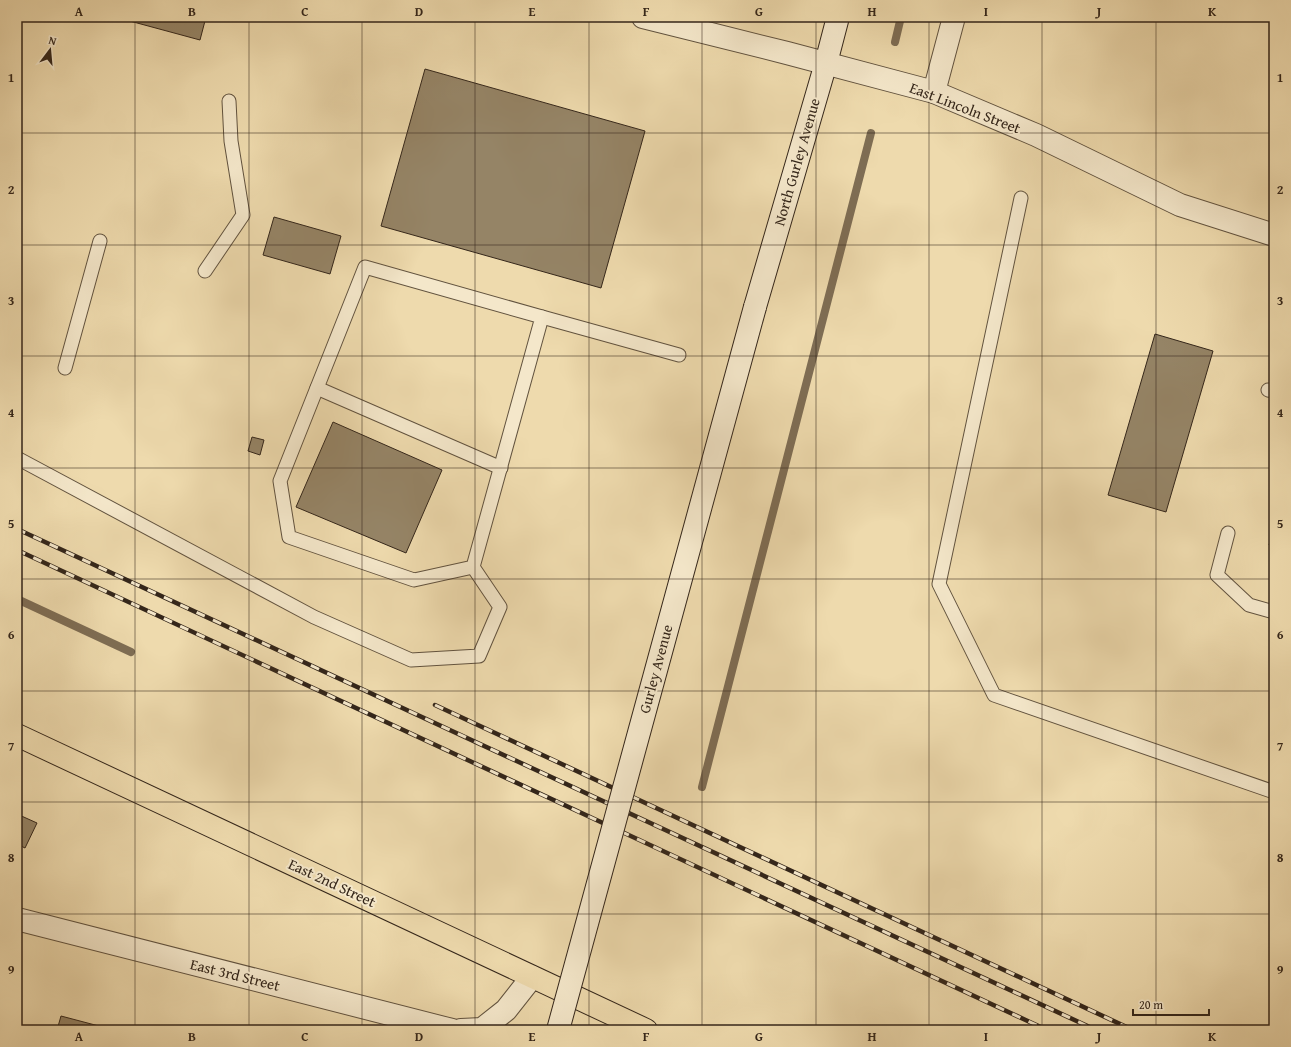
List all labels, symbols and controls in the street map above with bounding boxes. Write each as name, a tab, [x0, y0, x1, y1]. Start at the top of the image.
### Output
text: A	[75, 2, 84, 21]
text: B	[188, 2, 196, 21]
text: C	[301, 2, 309, 21]
text: D	[415, 2, 423, 21]
text: E	[529, 2, 536, 21]
text: F	[643, 2, 650, 21]
text: G	[755, 2, 763, 21]
text: H	[867, 2, 877, 21]
text: I	[984, 2, 988, 21]
text: J	[1095, 2, 1102, 21]
text: K	[1208, 2, 1217, 21]
north arrow	[30, 30, 70, 70]
text: N	[47, 32, 59, 49]
text: 1	[8, 68, 14, 87]
text: 1	[1277, 68, 1283, 87]
street label: East Lincoln Street	[907, 77, 1024, 139]
street label: North Gurley Avenue	[768, 96, 825, 228]
text: 2	[8, 180, 15, 199]
text: 2	[1277, 180, 1284, 199]
text: 3	[8, 291, 14, 310]
text: 3	[1277, 291, 1283, 310]
text: 4	[8, 403, 15, 422]
text: 4	[1277, 403, 1284, 422]
text: 5	[8, 514, 15, 533]
text: 5	[1277, 514, 1284, 533]
street label: Gurley Avenue	[634, 622, 677, 716]
text: 6	[8, 625, 15, 644]
text: 6	[1277, 625, 1284, 644]
text: 7	[8, 737, 15, 756]
text: 7	[1277, 737, 1284, 756]
text: 8	[8, 848, 15, 867]
text: 8	[1277, 848, 1284, 867]
street label: East 2nd Street	[285, 853, 380, 912]
street label: East 3rd Street	[188, 953, 283, 996]
text: 9	[8, 960, 15, 979]
text: 9	[1277, 960, 1284, 979]
scale bar	[1133, 991, 1209, 1017]
text: 20 m	[1139, 996, 1163, 1013]
text: A	[75, 1027, 84, 1046]
text: B	[188, 1027, 196, 1046]
text: C	[301, 1027, 309, 1046]
text: D	[415, 1027, 423, 1046]
text: E	[529, 1027, 536, 1046]
text: F	[643, 1027, 650, 1046]
text: G	[755, 1027, 763, 1046]
text: H	[867, 1027, 877, 1046]
text: I	[984, 1027, 988, 1046]
text: J	[1095, 1027, 1102, 1046]
text: K	[1208, 1027, 1217, 1046]

